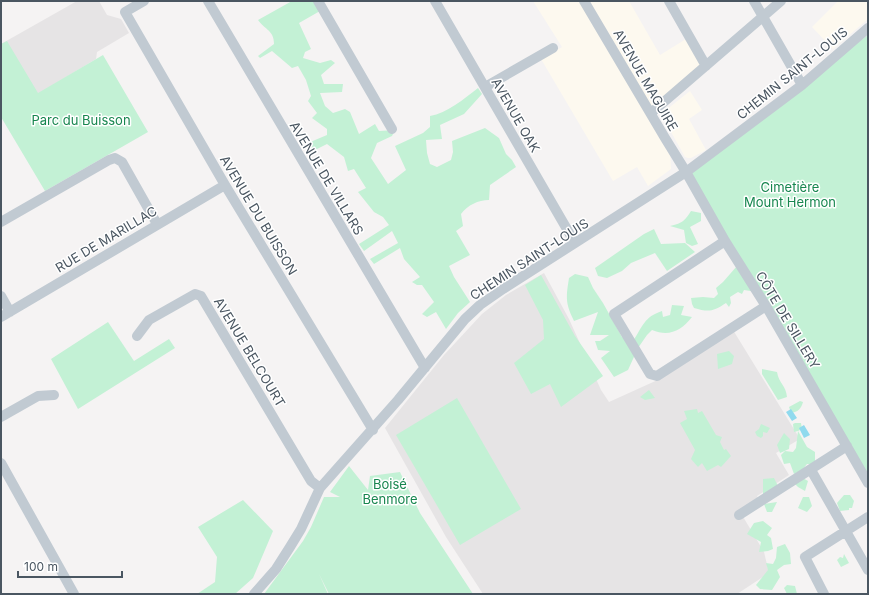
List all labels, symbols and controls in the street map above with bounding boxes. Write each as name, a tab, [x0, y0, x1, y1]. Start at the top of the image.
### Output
street label: CHEMIN SAINT-LOUIS	[733, 23, 851, 123]
street label: AVENUE MAGUIRE	[610, 26, 682, 134]
street label: AVENUE OAK	[488, 75, 544, 155]
park label: Parc du Buisson	[31, 112, 131, 128]
street label: AVENUE DE VILLARS	[287, 118, 367, 238]
street label: AVENUE DU BUISSON	[217, 152, 301, 278]
park label: Cimetière Mount Hermon	[744, 179, 836, 210]
street label: RUE DE MARILLAC	[52, 202, 160, 276]
street label: CHEMIN SAINT-LOUIS	[467, 215, 591, 303]
street label: CÔTE DE SILLERY	[753, 268, 824, 372]
street label: AVENUE BELCOURT	[211, 294, 289, 410]
park label: Boisé Benmore	[362, 476, 418, 507]
scale bar	[18, 553, 122, 579]
text: 100 m	[24, 559, 58, 574]

